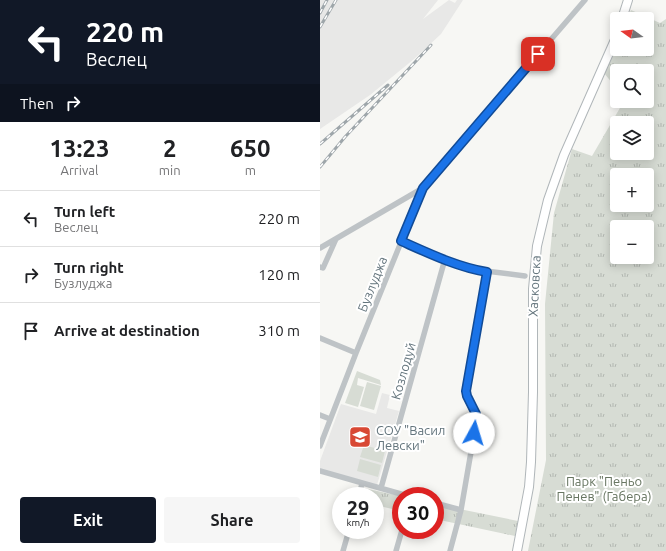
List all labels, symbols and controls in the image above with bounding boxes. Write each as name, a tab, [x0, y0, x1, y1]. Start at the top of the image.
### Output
north arrow	[610, 12, 654, 56]
map controls	[610, 12, 654, 264]
icon: left	[20, 16, 72, 68]
text: 220 m	[86, 16, 164, 47]
pin	[521, 37, 555, 71]
icon: arrive	[527, 43, 549, 65]
text: Веслец	[86, 49, 147, 69]
button: search	[610, 64, 654, 108]
icon: right	[62, 92, 84, 114]
text: Then	[20, 95, 54, 112]
button: layers	[610, 116, 654, 160]
text: 13:23	[49, 135, 109, 162]
text: 2	[163, 135, 176, 162]
text: 650	[230, 135, 271, 162]
text: Arrival	[60, 163, 98, 177]
text: min	[159, 163, 181, 177]
text: m	[245, 163, 256, 177]
button: +	[610, 168, 654, 212]
text: Turn left	[54, 203, 115, 220]
icon: left	[20, 208, 42, 230]
text: 220 m	[258, 210, 300, 227]
text: Веслец	[54, 220, 98, 234]
button: −	[610, 220, 654, 264]
street label: Бузлуджа	[355, 254, 389, 314]
street label: Хасковска	[525, 255, 543, 317]
text: Turn right	[54, 259, 124, 276]
icon: right	[20, 264, 42, 286]
text: 120 m	[258, 266, 300, 283]
text: Бузлуджа	[54, 276, 112, 290]
icon: arrive	[20, 320, 42, 342]
text: Arrive at destination	[54, 322, 200, 339]
text: 310 m	[258, 322, 300, 339]
street label: Козлодуй	[388, 341, 418, 401]
position arrow	[453, 412, 495, 454]
place label: СОУ "Васил Левски"	[376, 423, 445, 452]
school or university icon: СОУ "Васил Левски"	[347, 424, 373, 450]
park label: Парк "Пеньо Пенев" (Габера)	[556, 474, 652, 504]
speed limit sign: 30	[392, 487, 444, 539]
text: 29	[347, 496, 369, 519]
button: Exit	[20, 497, 156, 543]
button: Share	[164, 497, 300, 543]
text: km/h	[346, 517, 370, 528]

